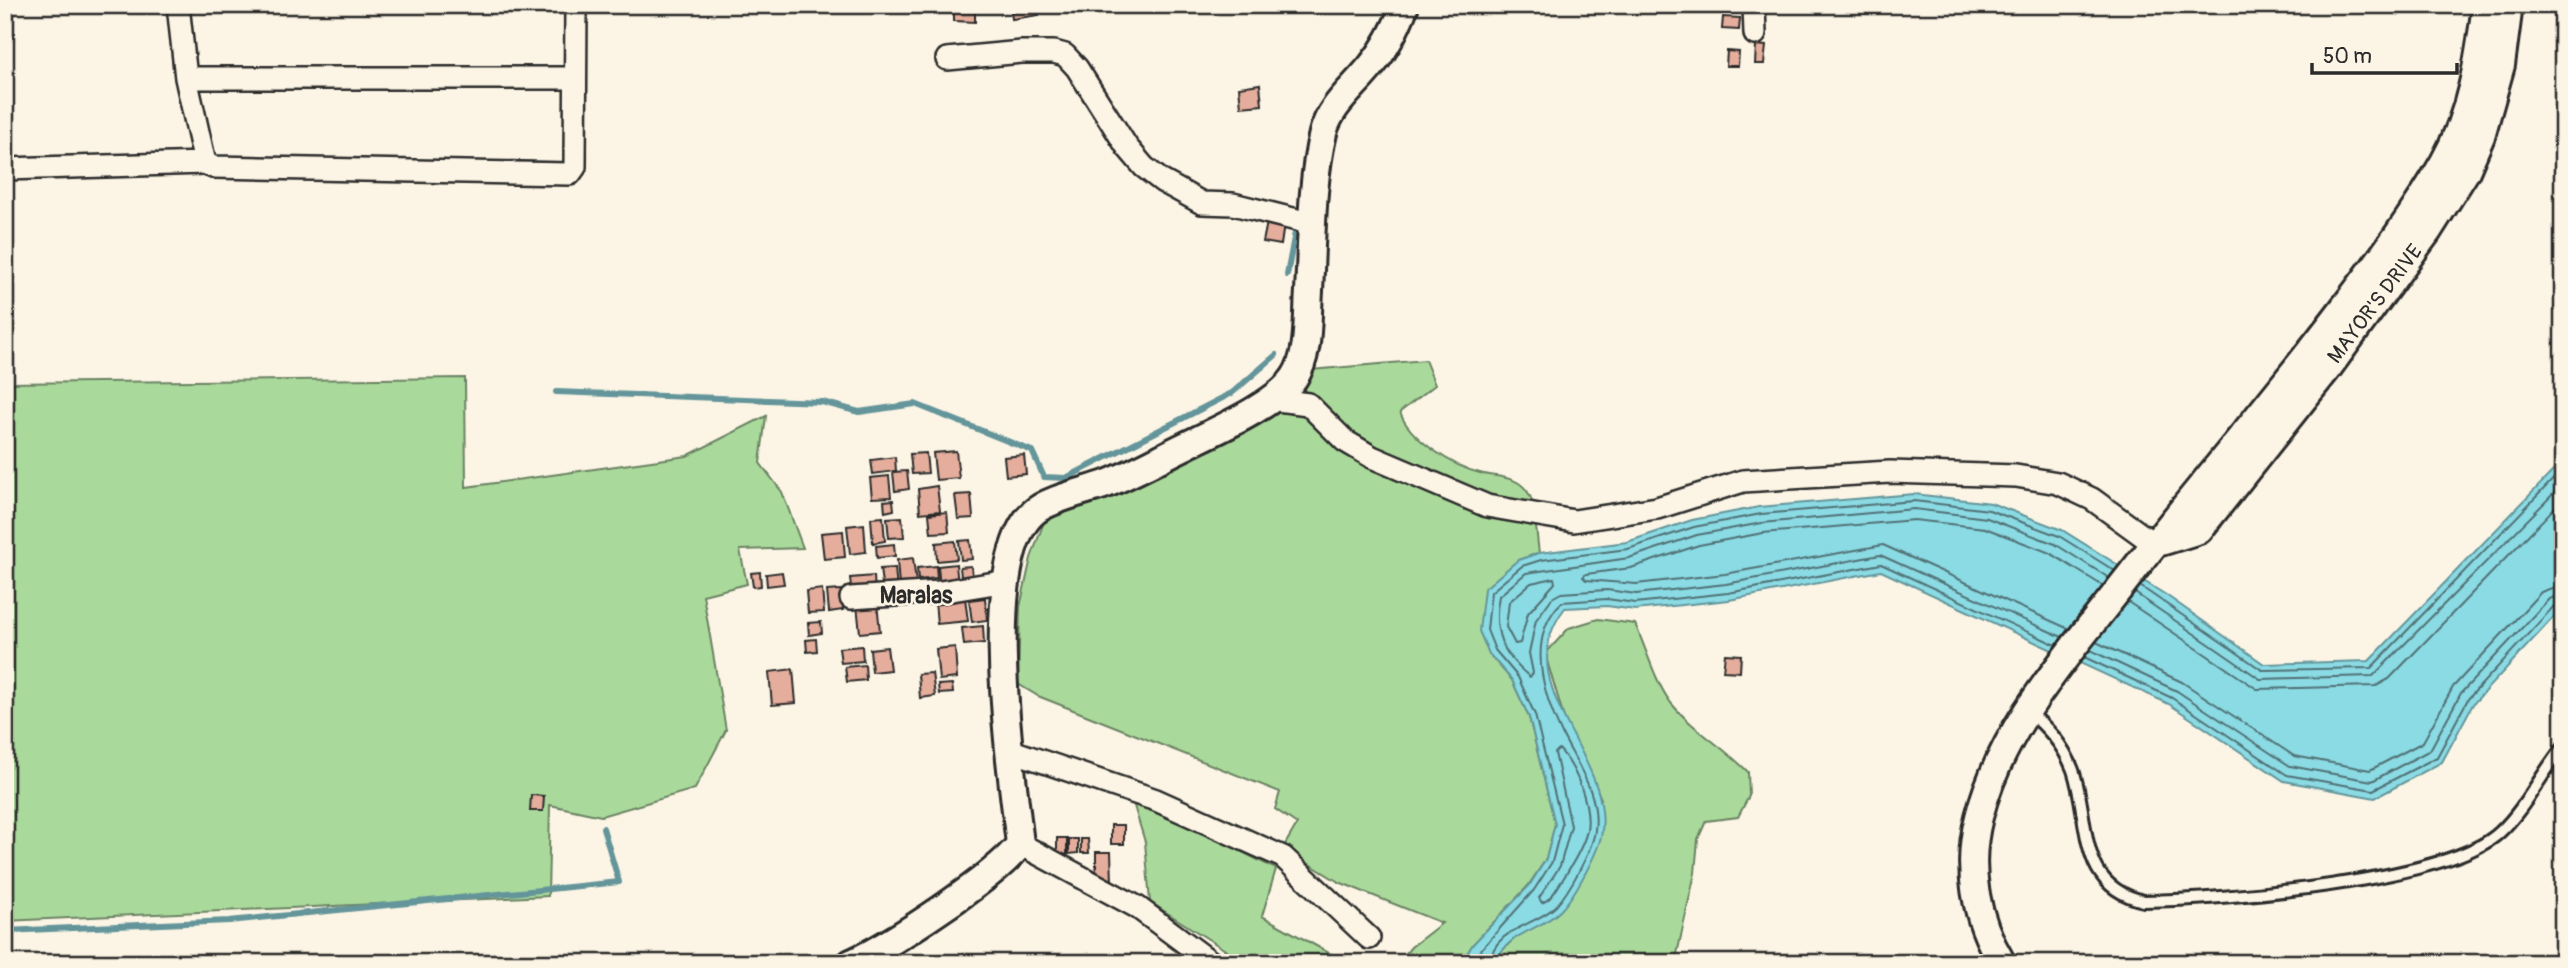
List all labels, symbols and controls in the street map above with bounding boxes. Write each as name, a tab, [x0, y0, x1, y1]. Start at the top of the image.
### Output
scale bar	[2312, 32, 2458, 76]
text: 50 m	[2323, 43, 2372, 70]
street label: MAYOR'S DRIVE	[2321, 239, 2429, 369]
district label: Maralas	[880, 581, 953, 610]

